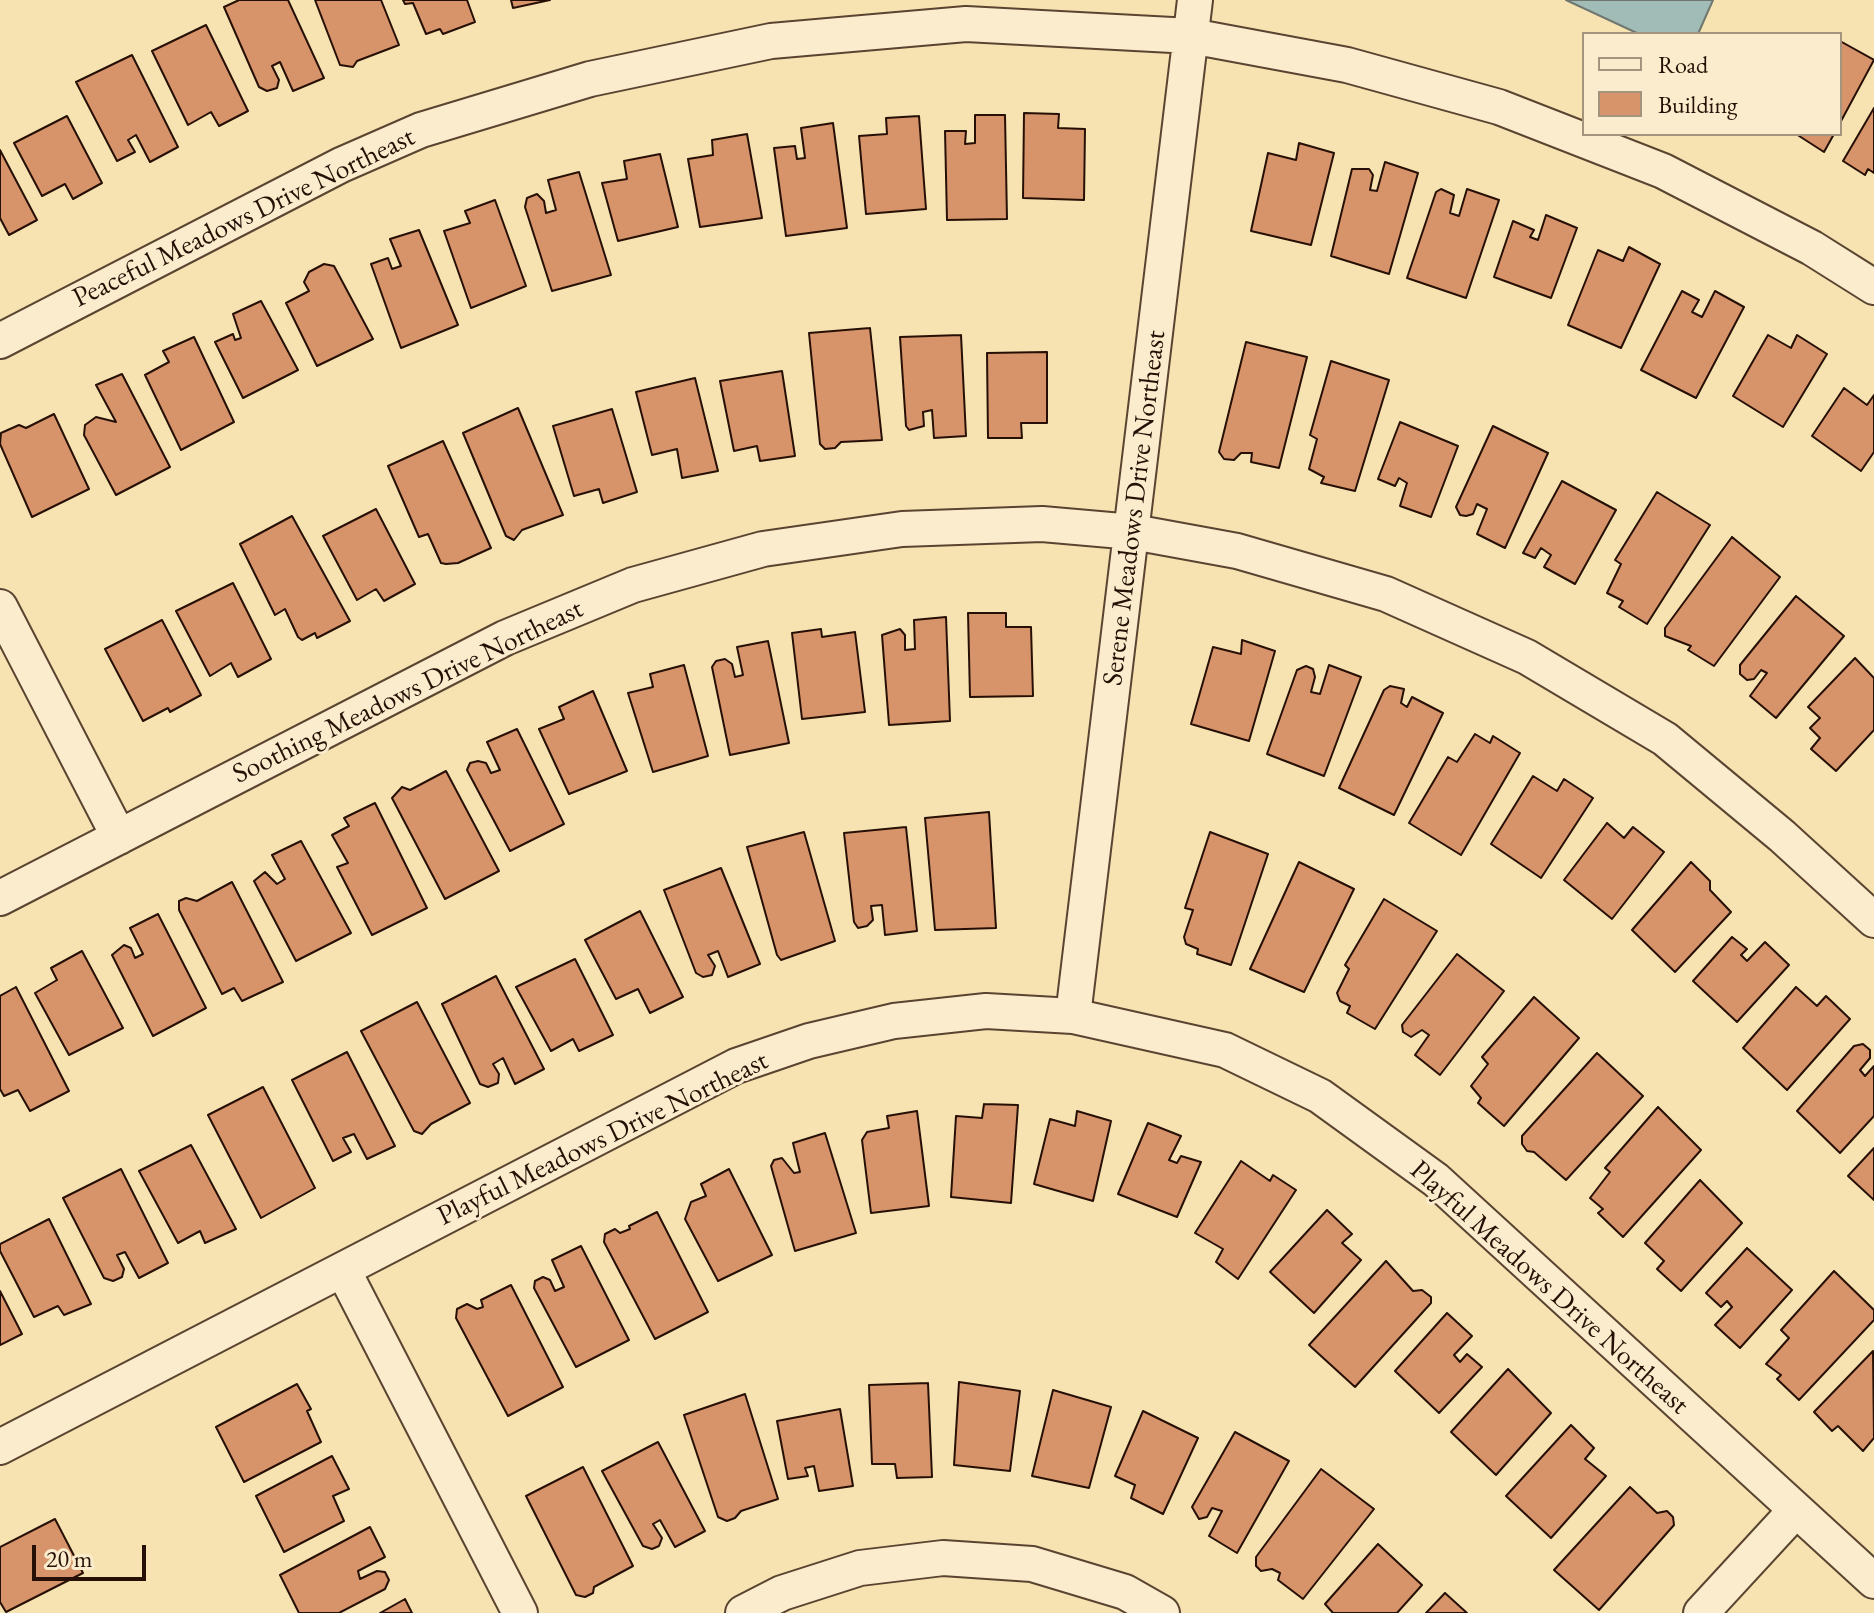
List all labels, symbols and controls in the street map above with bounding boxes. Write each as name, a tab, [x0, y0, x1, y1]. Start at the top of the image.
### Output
legend	[1582, 32, 1842, 136]
text: Road	[1658, 49, 1708, 80]
text: Building	[1658, 89, 1738, 120]
street label: Peaceful Meadows Drive Northeast	[68, 120, 420, 316]
street label: Serene Meadows Drive Northeast	[1097, 328, 1173, 688]
street label: Soothing Meadows Drive Northeast	[227, 592, 589, 792]
street label: Playful Meadows Drive Northeast	[432, 1044, 774, 1234]
street label: Playful Meadows Drive Northeast	[1403, 1154, 1695, 1422]
scale bar	[36, 1529, 150, 1579]
text: 20 m	[46, 1543, 93, 1574]

